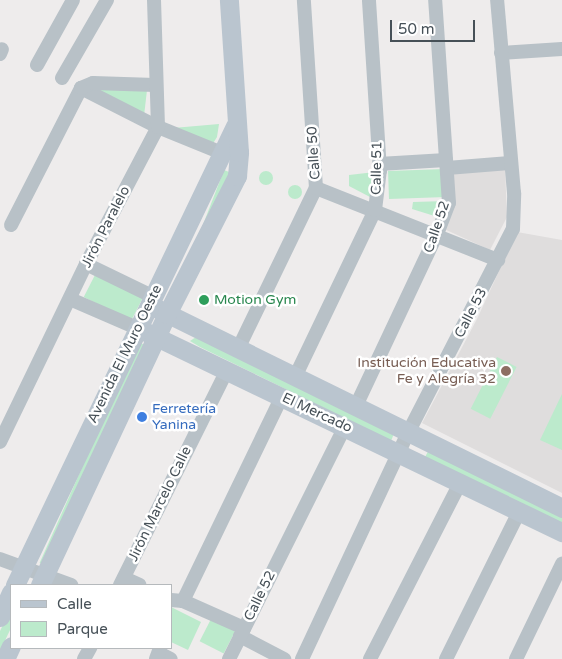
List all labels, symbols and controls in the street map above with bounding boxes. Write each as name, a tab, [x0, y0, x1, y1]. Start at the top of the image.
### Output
scale bar	[392, 10, 477, 42]
text: 50 m	[398, 20, 435, 38]
street label: Calle 50	[304, 126, 324, 180]
street label: Calle 51	[368, 141, 386, 195]
street label: Jirón Paralelo	[78, 183, 134, 271]
street label: Calle 52	[420, 199, 454, 255]
street label: Avenida El Muro Oeste	[84, 282, 166, 426]
street label: Calle 53	[451, 285, 491, 341]
place label: Motion Gym	[214, 292, 296, 308]
marker: Motion Gym	[198, 294, 210, 306]
place label: Institución Educativa Fe y Alegría 32	[357, 355, 496, 388]
marker: Institución Educativa Fe y Alegría 32	[500, 365, 512, 377]
street label: El Mercado	[279, 390, 355, 436]
place label: Ferretería Yanina	[152, 401, 216, 434]
marker: Ferretería Yanina	[136, 411, 148, 423]
street label: Jirón Marcelo Calle	[125, 444, 195, 564]
street label: Calle 52	[241, 568, 279, 624]
legend	[10, 584, 172, 649]
text: Calle	[57, 595, 92, 613]
text: Parque	[57, 620, 108, 638]

